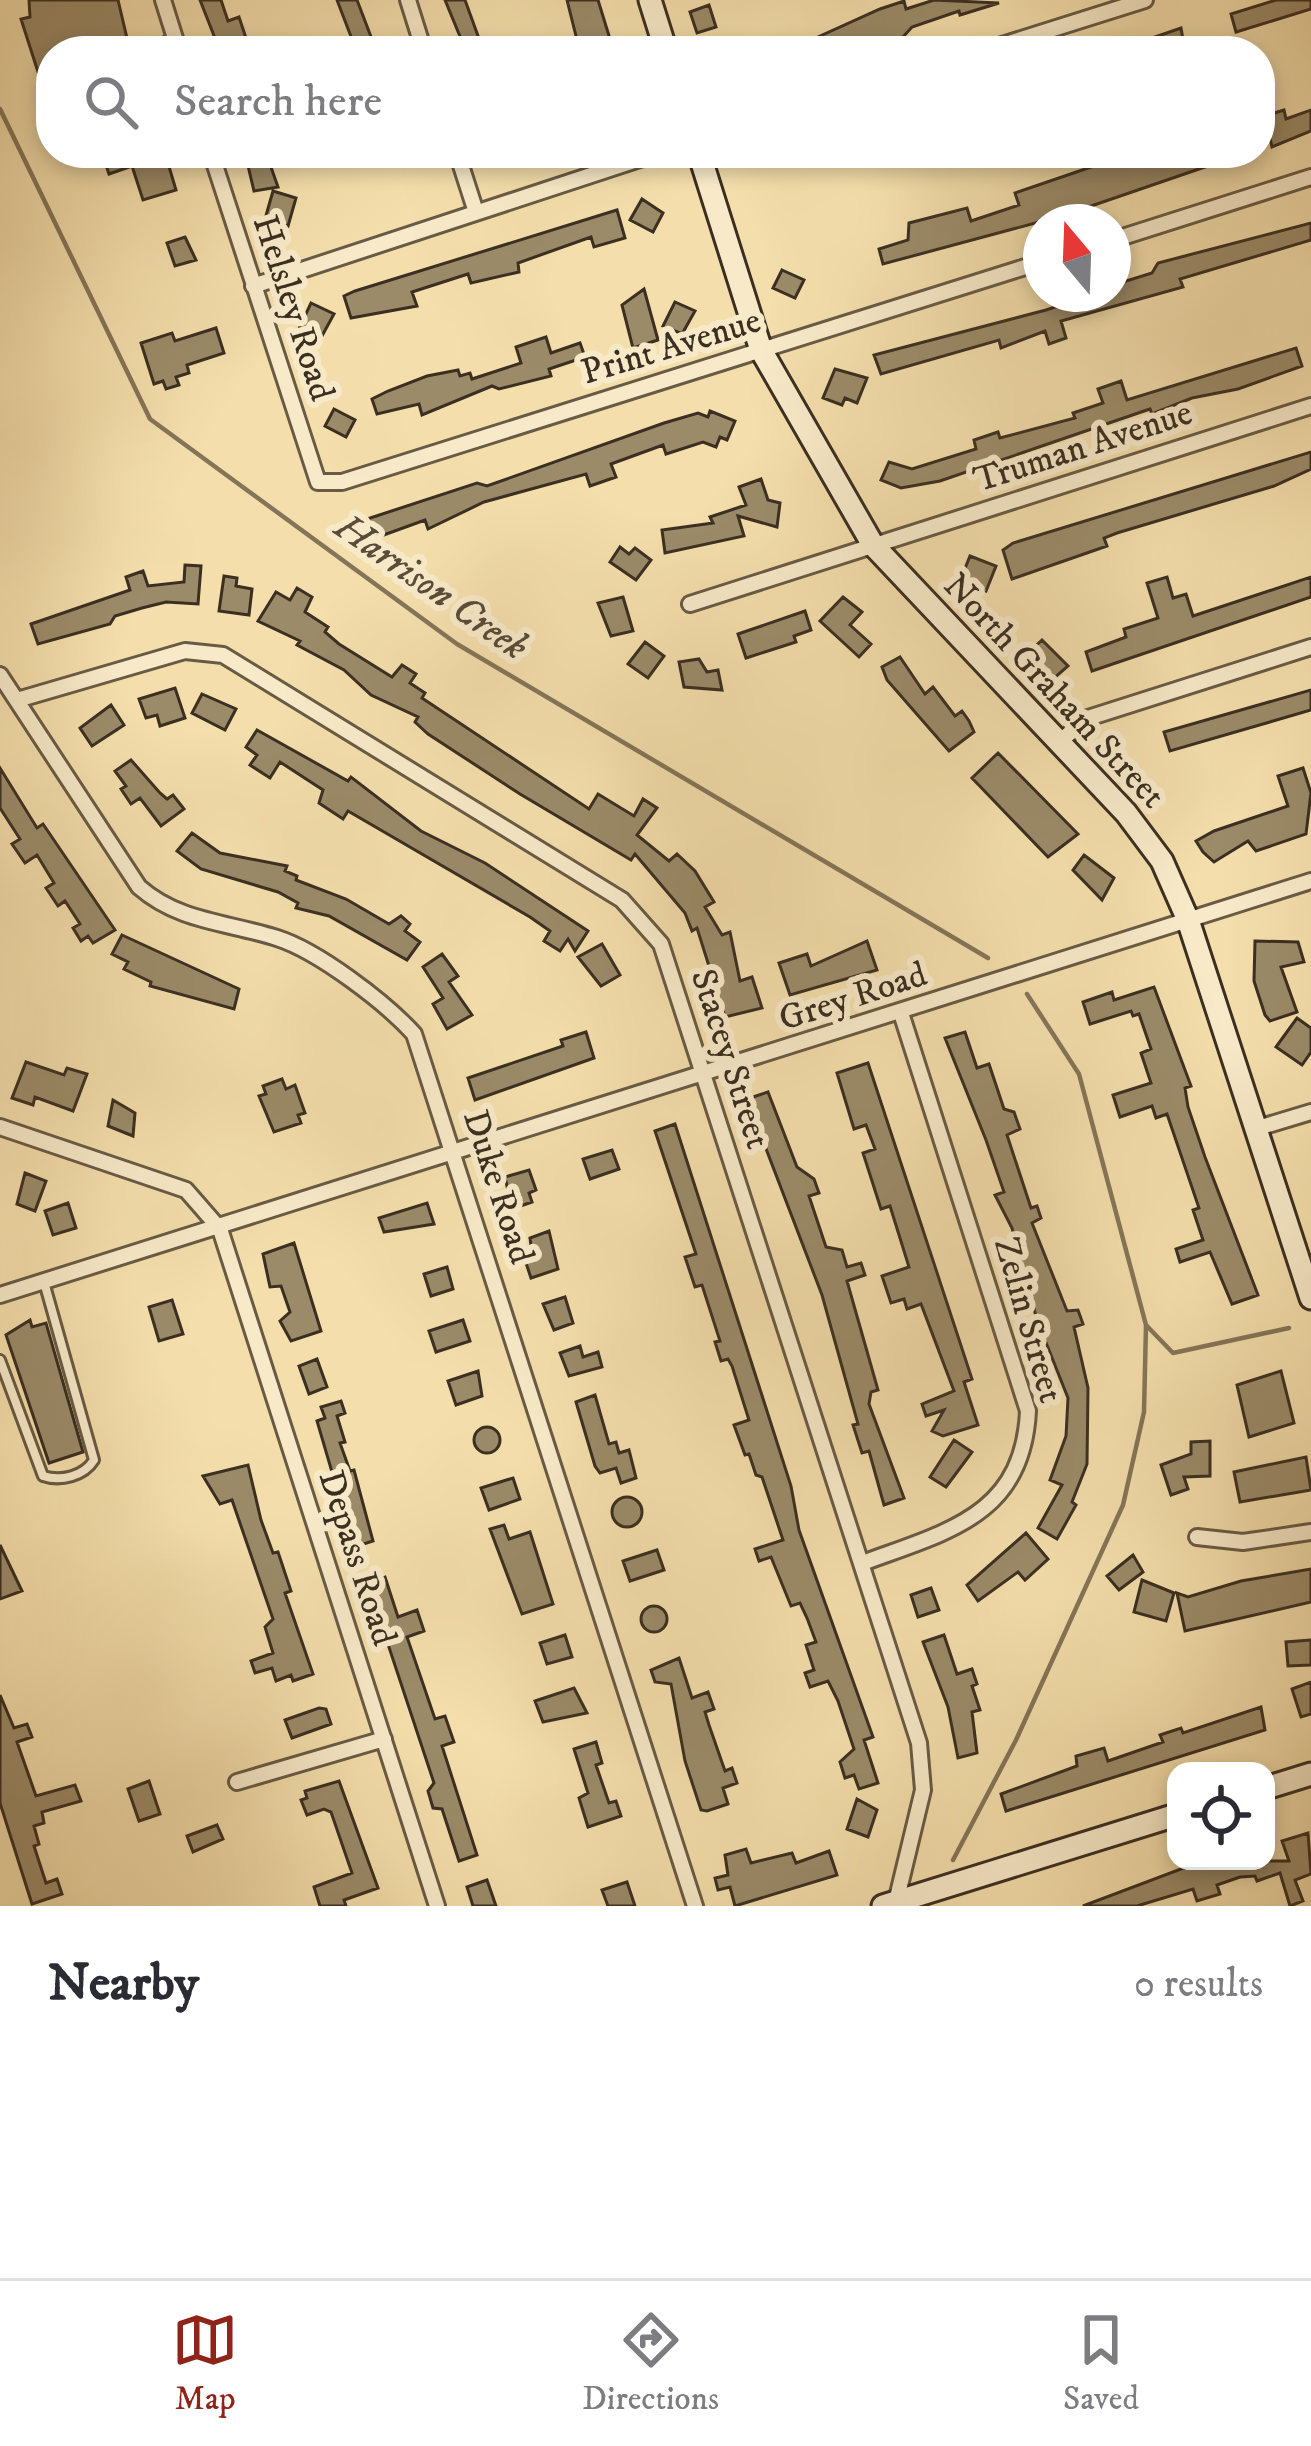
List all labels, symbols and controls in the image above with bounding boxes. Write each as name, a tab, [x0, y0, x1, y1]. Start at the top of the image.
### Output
search box	[36, 36, 1275, 168]
icon: search	[78, 69, 144, 135]
text: Search here	[174, 74, 382, 130]
north arrow	[1023, 204, 1131, 312]
street label: Helsley Road	[242, 210, 344, 406]
street label: Print Avenue	[576, 298, 766, 396]
street label: Truman Avenue	[968, 391, 1198, 503]
water label: Harrison Creek	[324, 502, 538, 672]
street label: North Graham Street	[933, 564, 1175, 818]
street label: Grey Road	[773, 952, 933, 1042]
street label: Stacey Street	[680, 964, 780, 1154]
street label: Duke Road	[452, 1104, 544, 1270]
street label: Zelin Street	[983, 1232, 1073, 1408]
street label: Depass Road	[308, 1465, 406, 1651]
map controls	[1167, 1762, 1275, 1870]
button: locate	[1167, 1762, 1275, 1870]
text: Nearby	[48, 1952, 199, 2016]
text: 0 results	[1134, 1960, 1263, 2009]
tab: Map	[172, 2307, 238, 2420]
tab: Directions	[582, 2307, 719, 2420]
tab: Saved	[1063, 2307, 1139, 2420]

